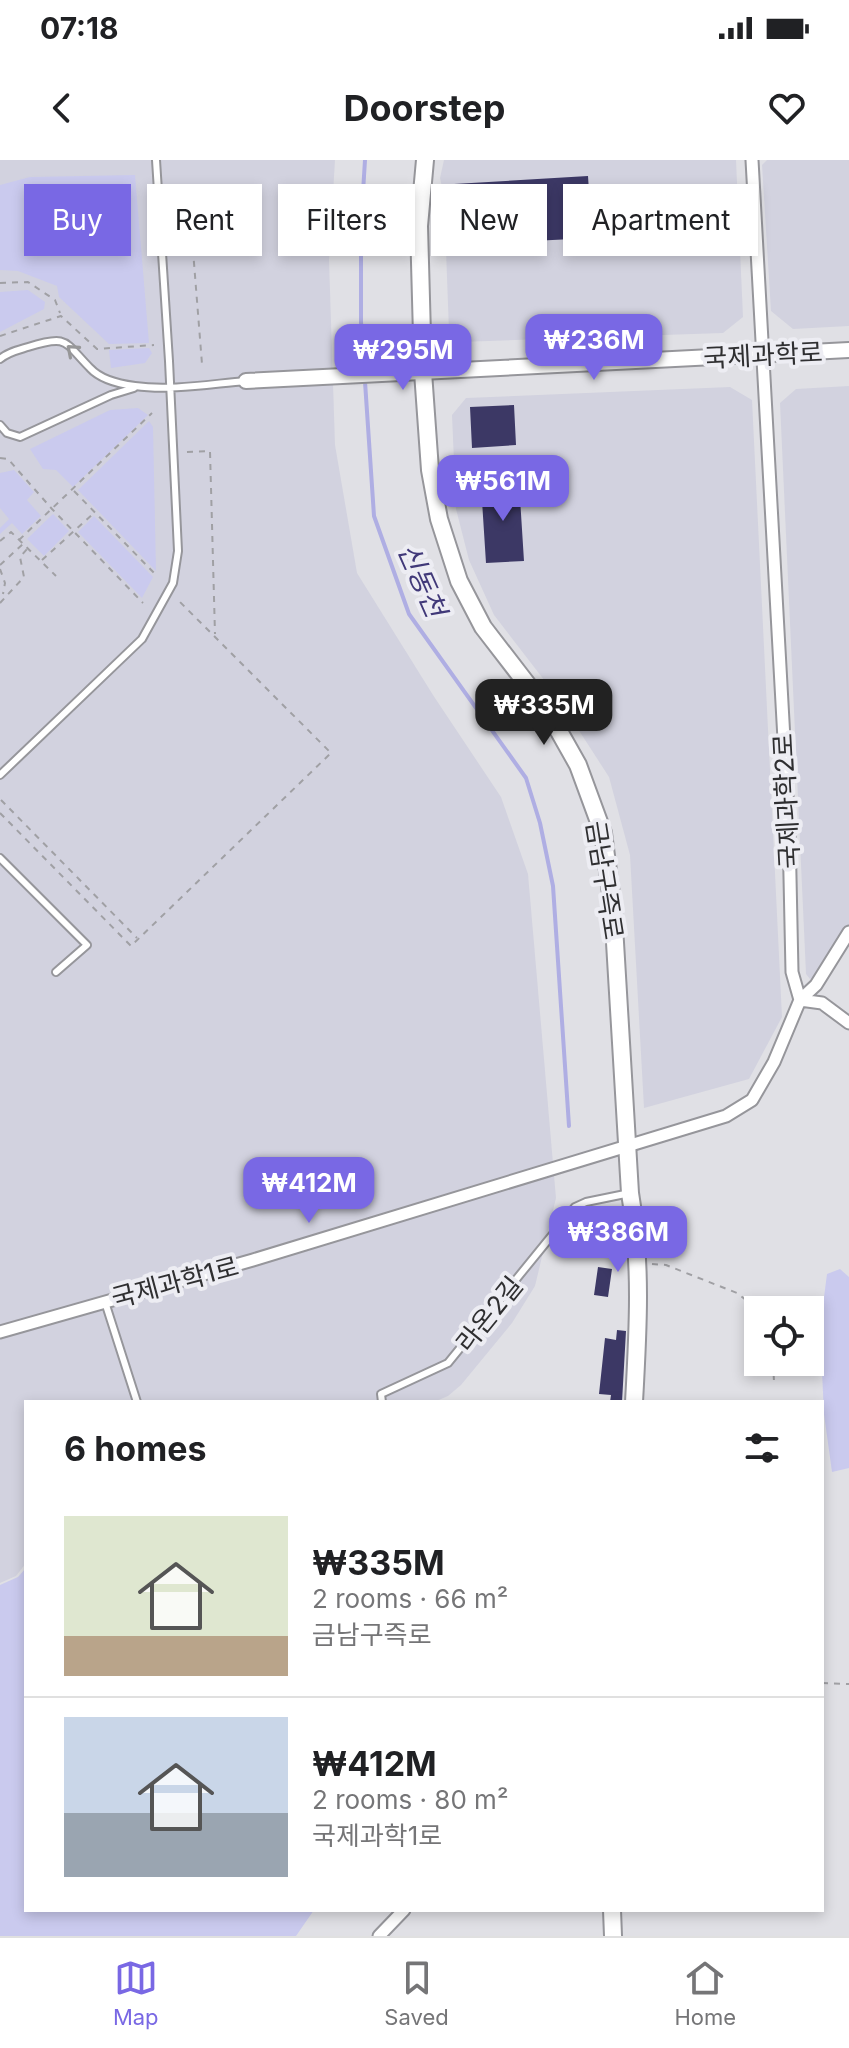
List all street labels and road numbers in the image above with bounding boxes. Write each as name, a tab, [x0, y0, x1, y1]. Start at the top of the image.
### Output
street label: 국제과학로	[702, 336, 824, 374]
street label: 국제과학2로	[767, 733, 805, 869]
street label: 금남구즉로	[580, 819, 630, 941]
street label: 국제과학1로	[108, 1250, 242, 1314]
street label: 라온2길	[449, 1270, 529, 1358]

